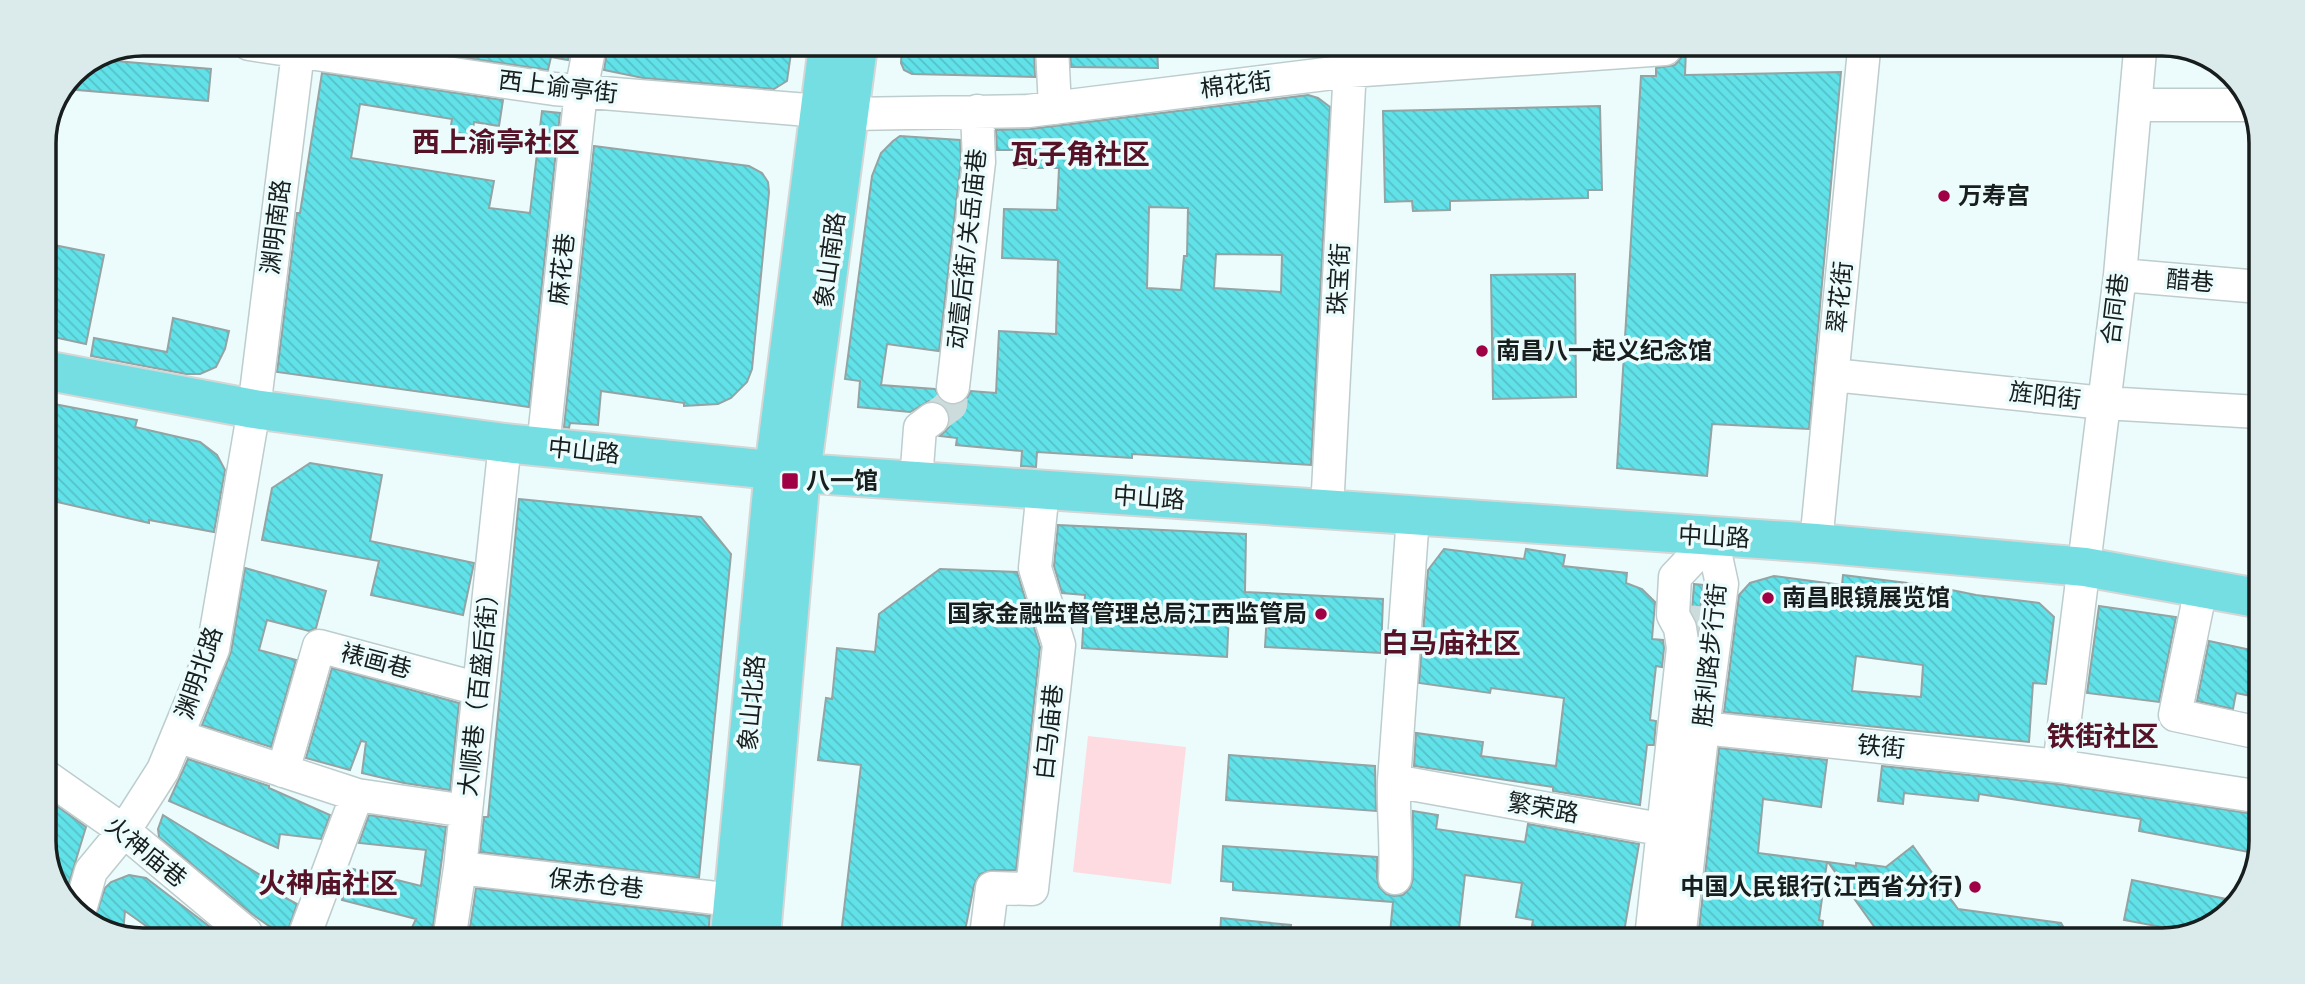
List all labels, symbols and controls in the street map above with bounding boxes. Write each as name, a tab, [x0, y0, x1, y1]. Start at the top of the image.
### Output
street label: 西上谕亭街	[497, 64, 620, 107]
street label: 棉花街	[1198, 65, 1273, 102]
district label: 西上渝亭社区	[412, 124, 580, 158]
district label: 瓦子角社区	[1010, 136, 1150, 170]
street label: 动壹后街/关岳庙巷	[941, 147, 990, 351]
street label: 渊明南路	[254, 177, 295, 276]
place label: 万寿宫	[1958, 180, 2030, 209]
marker: 万寿宫	[1936, 188, 1952, 204]
street label: 象山南路	[807, 210, 850, 309]
street label: 麻花巷	[542, 232, 579, 306]
street label: 珠宝街	[1321, 242, 1354, 316]
street label: 翠花街	[1820, 260, 1857, 334]
street label: 醋巷	[2165, 263, 2215, 296]
street label: 合同巷	[2095, 271, 2132, 346]
place label: 南昌八一起义纪念馆	[1496, 335, 1712, 364]
marker: 南昌八一起义纪念馆	[1474, 343, 1490, 359]
street label: 旌阳街	[2008, 376, 2083, 413]
street label: 中山路	[547, 431, 621, 468]
place label: 八一馆	[806, 465, 878, 494]
marker: 八一馆	[780, 471, 800, 491]
street label: 中山路	[1112, 480, 1186, 513]
street label: 中山路	[1677, 519, 1751, 552]
street label: 大顺巷（百盛后街）	[452, 580, 503, 798]
street label: 胜利路步行街	[1687, 582, 1730, 728]
place label: 南昌眼镜展览馆	[1782, 582, 1950, 611]
marker: 南昌眼镜展览馆	[1760, 590, 1776, 606]
place label: 国家金融监督管理总局江西监管局	[947, 598, 1307, 627]
marker: 国家金融监督管理总局江西监管局	[1313, 606, 1329, 622]
street label: 渊明北路	[168, 622, 227, 723]
district label: 白马庙社区	[1381, 625, 1521, 659]
street label: 裱画巷	[338, 636, 415, 683]
street label: 象山北路	[732, 654, 769, 752]
street label: 白马庙巷	[1028, 683, 1067, 781]
district label: 铁街社区	[2047, 718, 2159, 752]
street label: 铁街	[1856, 729, 1907, 762]
street label: 繁荣路	[1505, 786, 1581, 827]
street label: 火神庙巷	[101, 809, 193, 892]
street label: 保赤仓巷	[547, 862, 646, 903]
district label: 火神庙社区	[258, 865, 398, 899]
place label: 中国人民银行(江西省分行)	[1680, 871, 1962, 900]
marker: 中国人民银行(江西省分行)	[1967, 879, 1983, 895]

